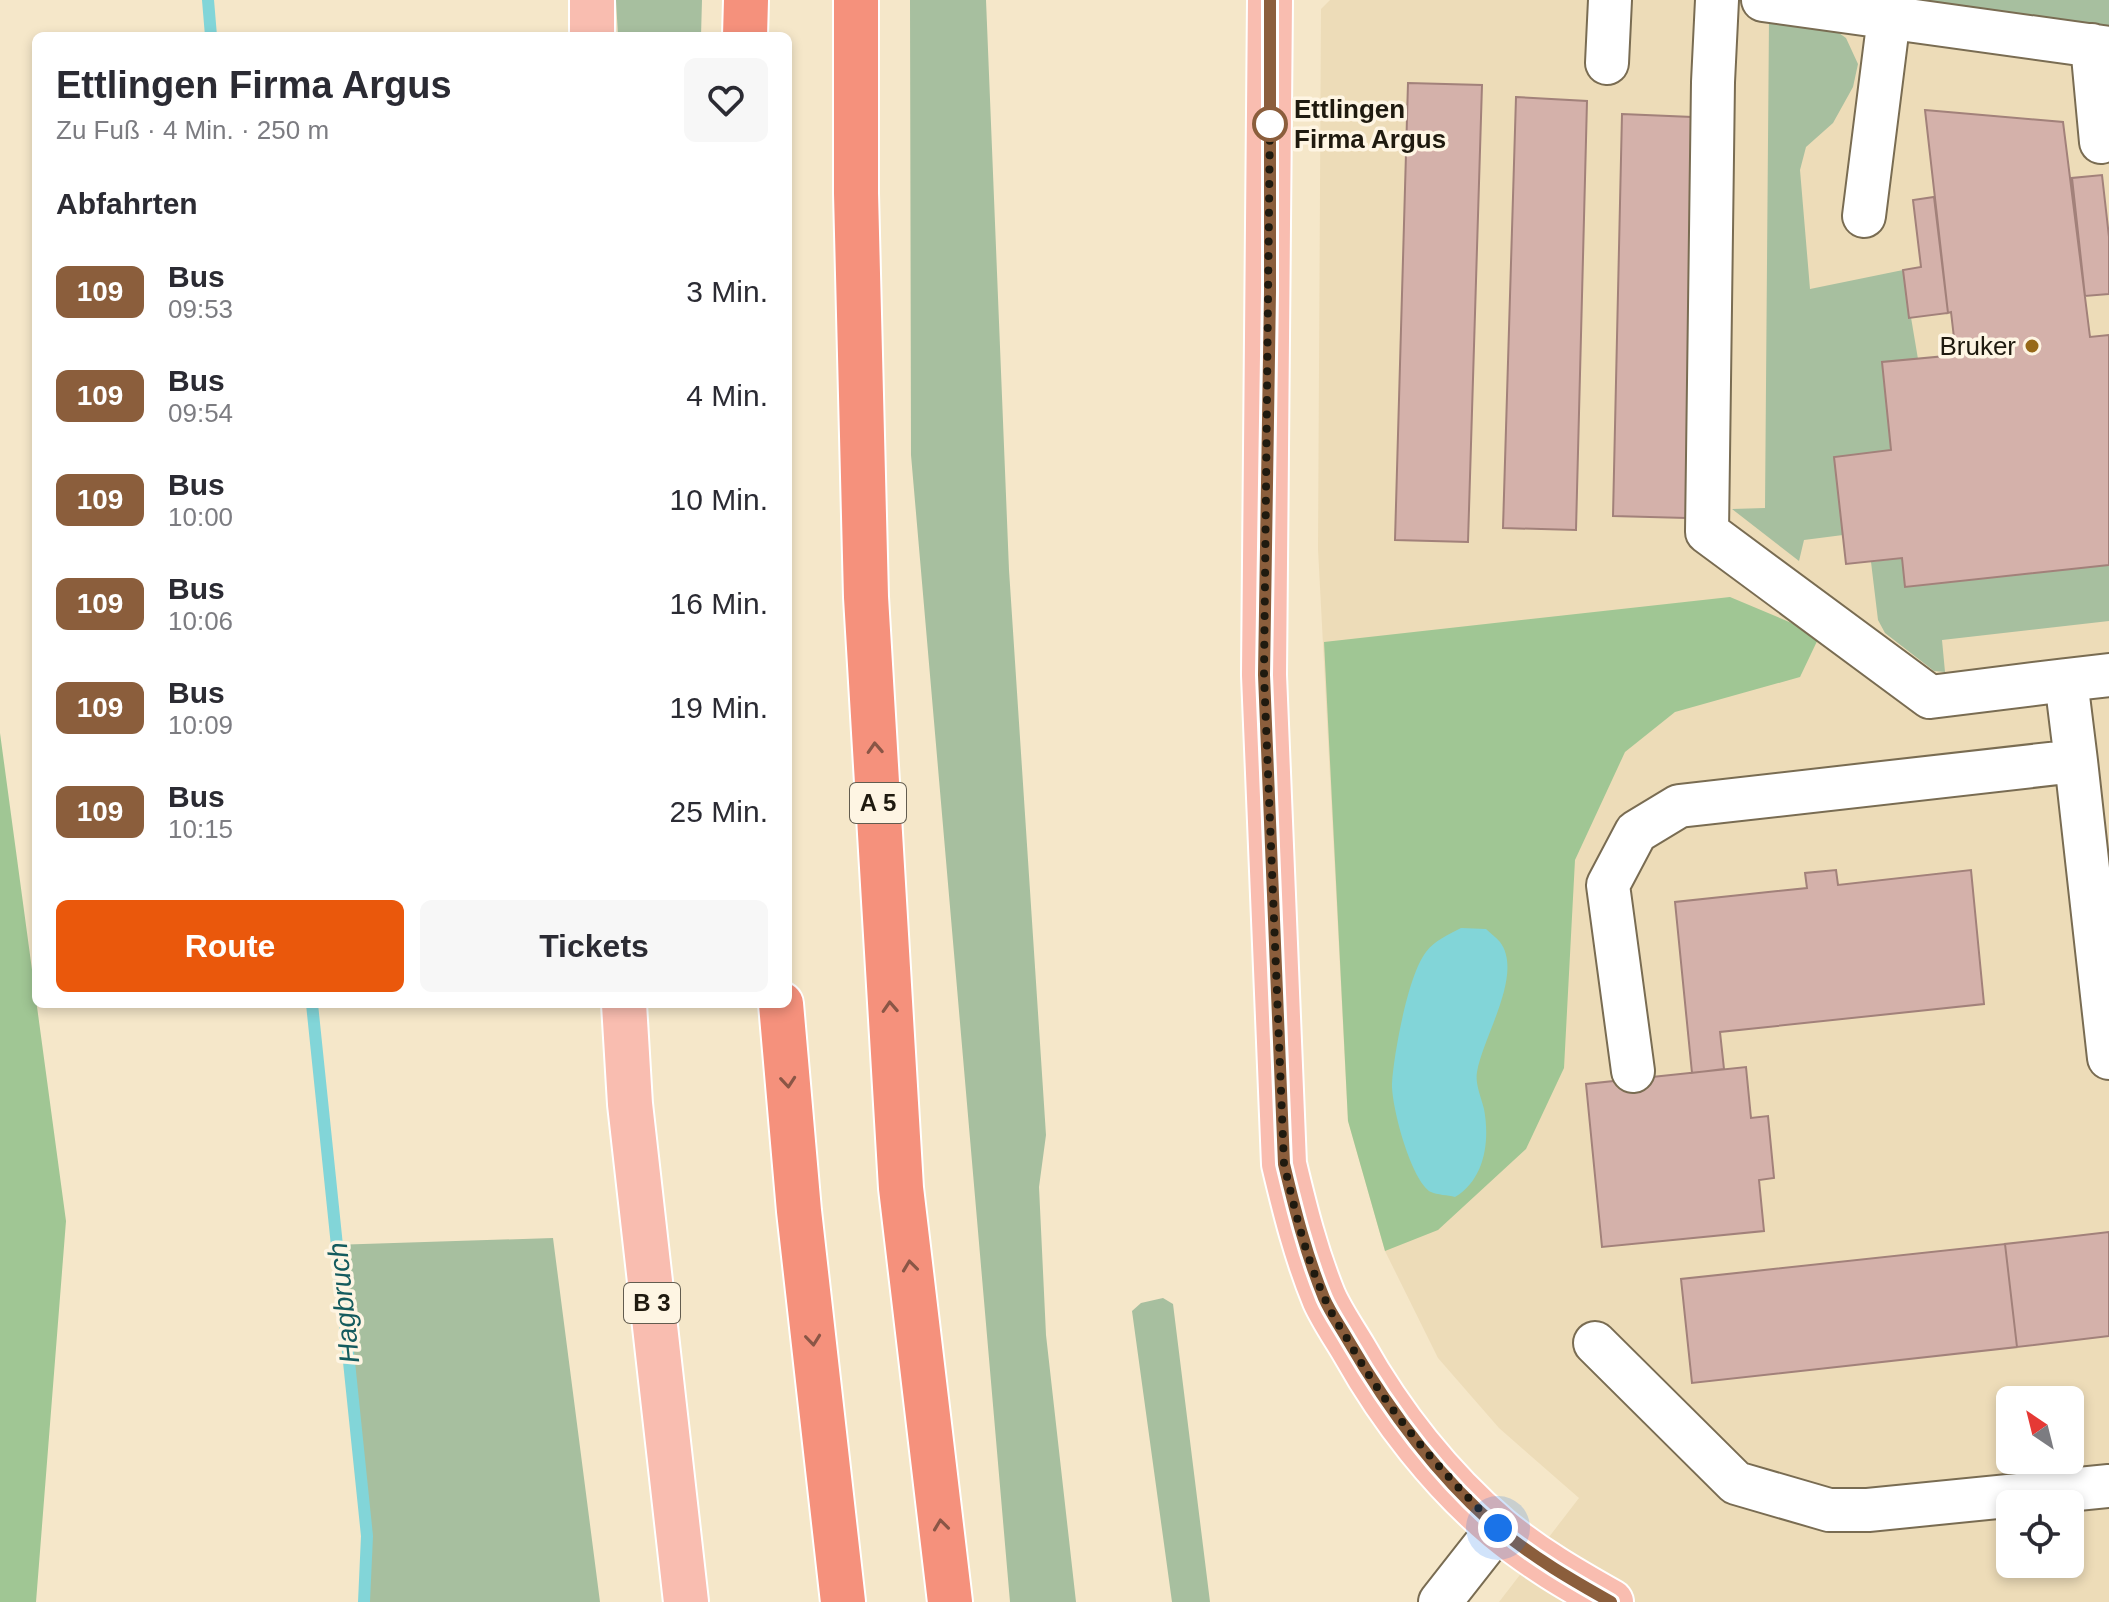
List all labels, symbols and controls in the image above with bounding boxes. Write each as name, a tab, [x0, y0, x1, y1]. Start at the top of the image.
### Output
button: heart	[684, 58, 768, 142]
text: Ettlingen Firma Argus	[56, 64, 452, 106]
place label: Ettlingen Firma Argus	[1294, 94, 1446, 154]
marker: Ettlingen Firma Argus	[1253, 107, 1287, 141]
text: Zu Fuß · 4 Min. · 250 m	[56, 115, 329, 145]
text: Abfahrten	[56, 187, 198, 220]
text: Bus	[168, 260, 225, 293]
text: 3 Min.	[686, 275, 768, 308]
text: 109	[77, 276, 123, 307]
text: 09:53	[168, 294, 233, 324]
place label: Bruker	[1939, 331, 2016, 361]
marker: Bruker	[2023, 337, 2041, 355]
text: Bus	[168, 364, 225, 397]
text: 4 Min.	[686, 379, 768, 412]
text: 109	[77, 380, 123, 411]
text: 09:54	[168, 398, 233, 428]
text: Bus	[168, 468, 225, 501]
text: 10 Min.	[670, 483, 768, 516]
text: 109	[77, 484, 123, 515]
text: 10:00	[168, 502, 233, 532]
text: Bus	[168, 572, 225, 605]
text: 16 Min.	[670, 587, 768, 620]
text: 109	[77, 588, 123, 619]
text: 10:06	[168, 606, 233, 636]
text: Bus	[168, 676, 225, 709]
text: 19 Min.	[670, 691, 768, 724]
text: 109	[77, 692, 123, 723]
text: 10:09	[168, 710, 233, 740]
one-way arrow	[867, 741, 884, 754]
text: Bus	[168, 780, 225, 813]
road number: A 5	[850, 783, 906, 823]
text: 25 Min.	[670, 795, 768, 828]
text: 109	[77, 796, 123, 827]
text: 10:15	[168, 814, 233, 844]
button: Route	[56, 900, 404, 992]
button: Tickets	[420, 900, 768, 992]
one-way arrow	[882, 1000, 899, 1013]
one-way arrow	[779, 1076, 796, 1089]
water label: Hagbruch	[322, 1241, 365, 1365]
one-way arrow	[902, 1259, 919, 1272]
road number: B 3	[624, 1283, 680, 1323]
one-way arrow	[805, 1334, 822, 1347]
north arrow	[1996, 1386, 2084, 1474]
map controls	[1996, 1386, 2084, 1578]
button: locate	[1996, 1490, 2084, 1578]
your location	[1478, 1508, 1518, 1548]
one-way arrow	[932, 1518, 949, 1531]

